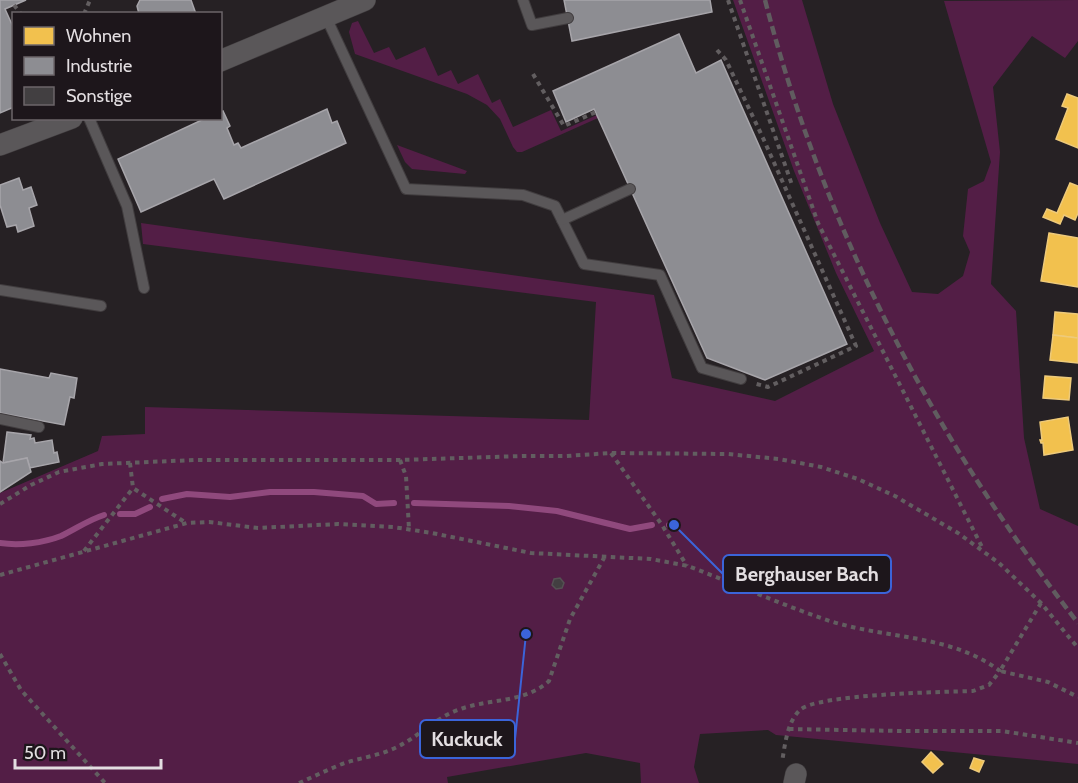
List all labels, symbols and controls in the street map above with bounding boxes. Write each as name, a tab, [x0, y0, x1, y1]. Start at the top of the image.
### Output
legend	[12, 12, 222, 120]
text: Wohnen	[66, 25, 131, 47]
text: Industrie	[66, 55, 132, 77]
text: Sonstige	[66, 85, 132, 107]
callout: Berghauser Bach	[723, 555, 891, 593]
text: Berghauser Bach	[735, 562, 879, 586]
callout: Kuckuck	[420, 720, 515, 758]
text: Kuckuck	[431, 727, 503, 751]
scale bar	[15, 732, 160, 770]
text: 50 m	[24, 742, 66, 764]

